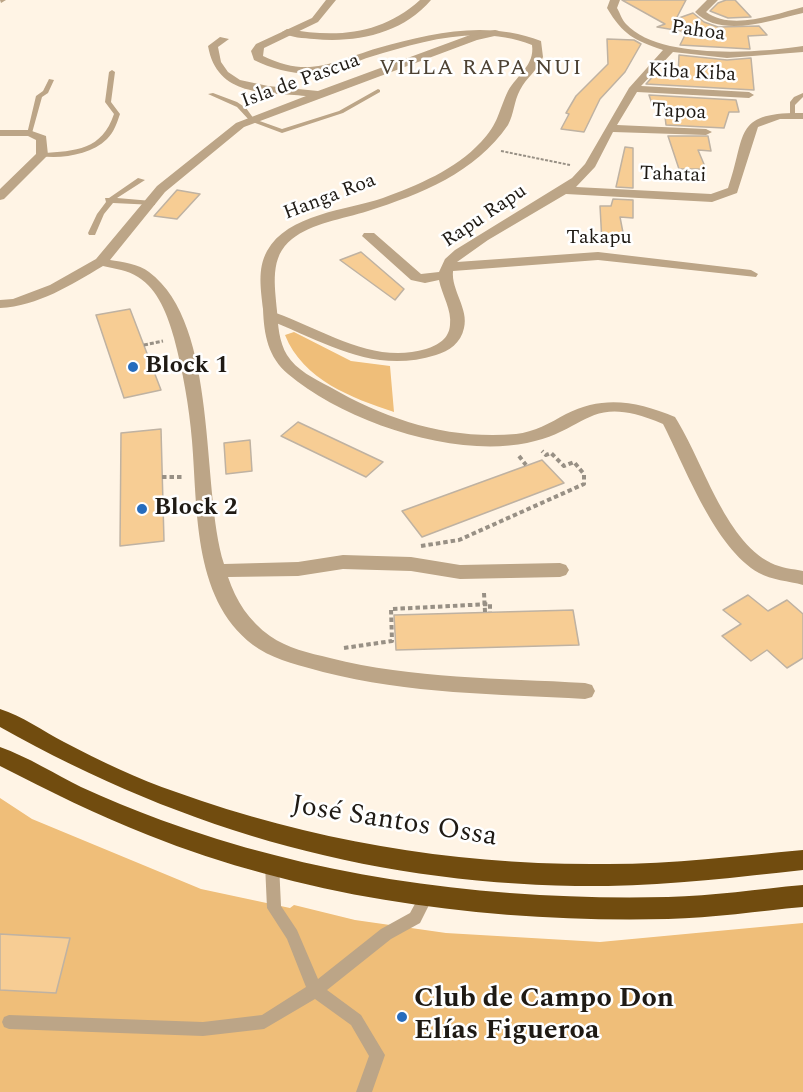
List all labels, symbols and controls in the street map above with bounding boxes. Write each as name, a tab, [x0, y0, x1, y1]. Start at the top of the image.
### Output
street label: Pahoa	[669, 16, 727, 48]
street label: Isla de Pascua	[238, 49, 364, 115]
district label: VILLA RAPA NUI	[379, 57, 583, 83]
street label: Kiba Kiba	[647, 60, 737, 88]
street label: Tapoa	[651, 100, 707, 126]
street label: Tahatai	[639, 163, 707, 189]
street label: Hanga Roa	[280, 169, 380, 227]
street label: Rapu Rapu	[438, 180, 532, 254]
street label: Takapu	[566, 227, 632, 251]
place label: Block 1	[145, 353, 229, 381]
marker: Block 1	[126, 360, 140, 374]
place label: Block 2	[154, 495, 238, 523]
marker: Block 2	[135, 502, 149, 516]
street label: José Santos Ossa	[289, 790, 499, 856]
place label: Club de Campo Don Elías Figueroa	[414, 984, 674, 1050]
marker: Club de Campo Don Elías Figueroa	[395, 1010, 409, 1024]

